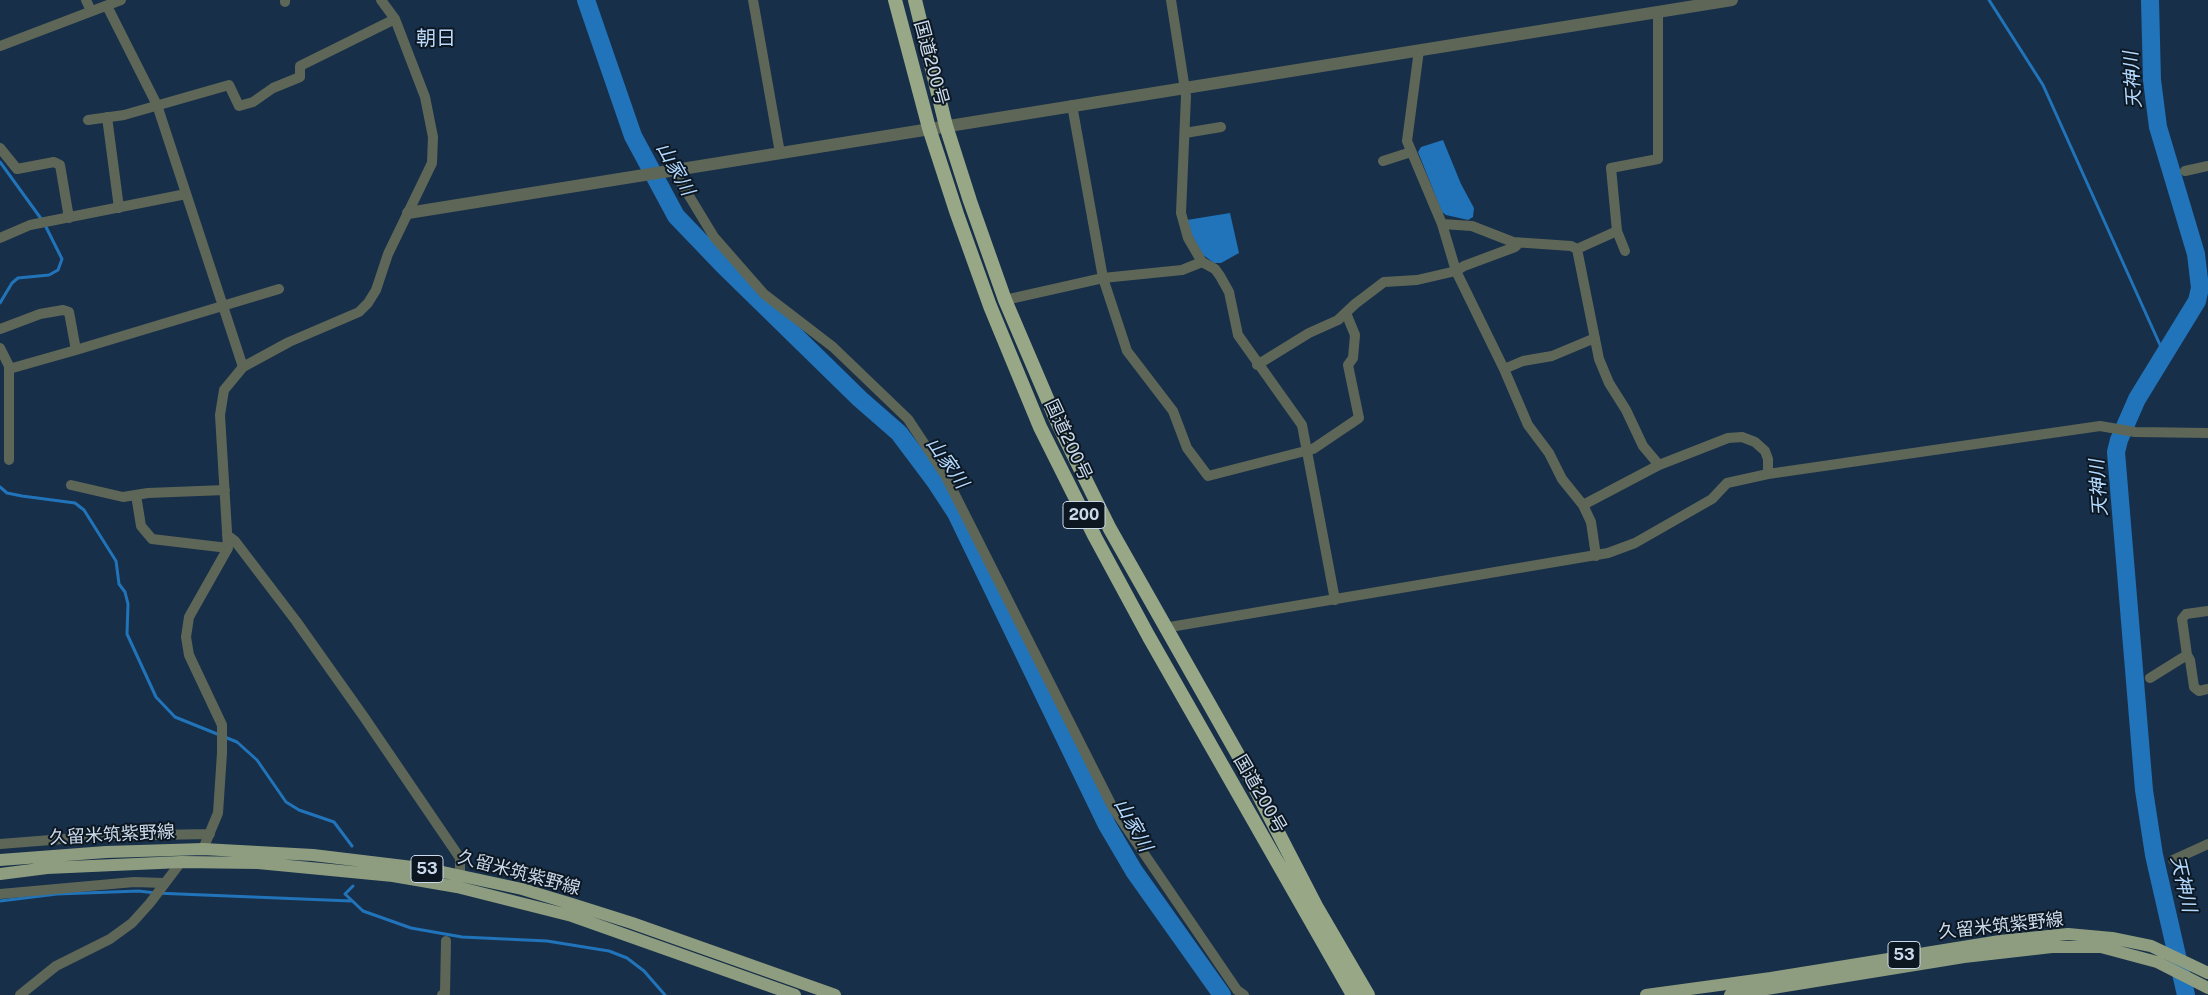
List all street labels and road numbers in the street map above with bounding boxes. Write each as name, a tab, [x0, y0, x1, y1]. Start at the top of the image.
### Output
street label: 国道200号	[909, 18, 953, 108]
street label: 国道200号	[1040, 396, 1096, 484]
road number: 200	[1063, 502, 1105, 528]
street label: 国道200号	[1229, 751, 1291, 837]
street label: 久留米筑紫野線	[49, 821, 175, 849]
street label: 久留米筑紫野線	[455, 846, 583, 900]
road number: 53	[411, 856, 443, 882]
street label: 久留米筑紫野線	[1937, 909, 2065, 943]
road number: 53	[1888, 942, 1920, 968]

